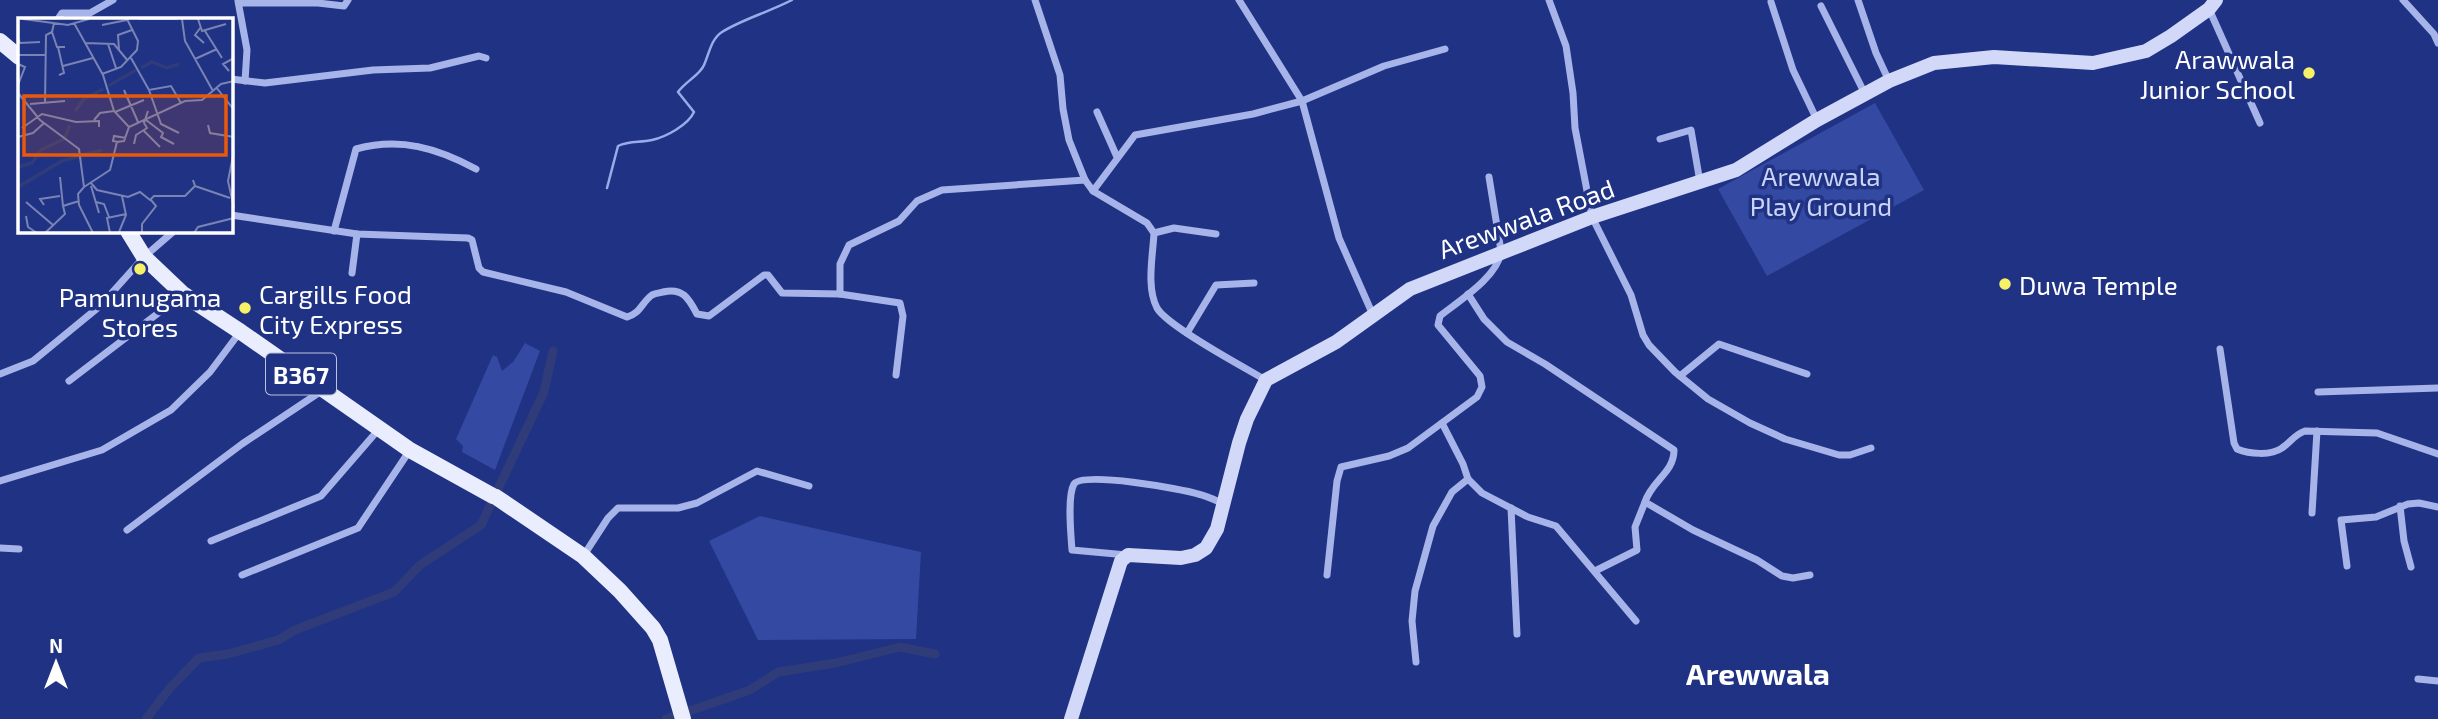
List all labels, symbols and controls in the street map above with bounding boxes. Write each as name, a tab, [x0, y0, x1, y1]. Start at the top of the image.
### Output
inset map	[18, 18, 233, 233]
place label: Arawwala Junior School	[2140, 43, 2295, 104]
marker: Arawwala Junior School	[2301, 65, 2317, 81]
park label: Arewwala Play Ground	[1750, 160, 1892, 221]
street label: Arewwala Road	[1434, 172, 1618, 264]
marker: Pamunugama Stores	[132, 261, 148, 277]
place label: Duwa Temple	[2019, 269, 2178, 300]
marker: Duwa Temple	[1997, 276, 2013, 292]
place label: Cargills Food City Express	[259, 278, 412, 339]
place label: Pamunugama Stores	[59, 281, 221, 342]
marker: Cargills Food City Express	[237, 300, 253, 316]
road number: B367	[266, 354, 336, 394]
north arrow	[21, 628, 91, 698]
text: N	[49, 634, 63, 657]
district label: Arewwala	[1686, 655, 1830, 691]

